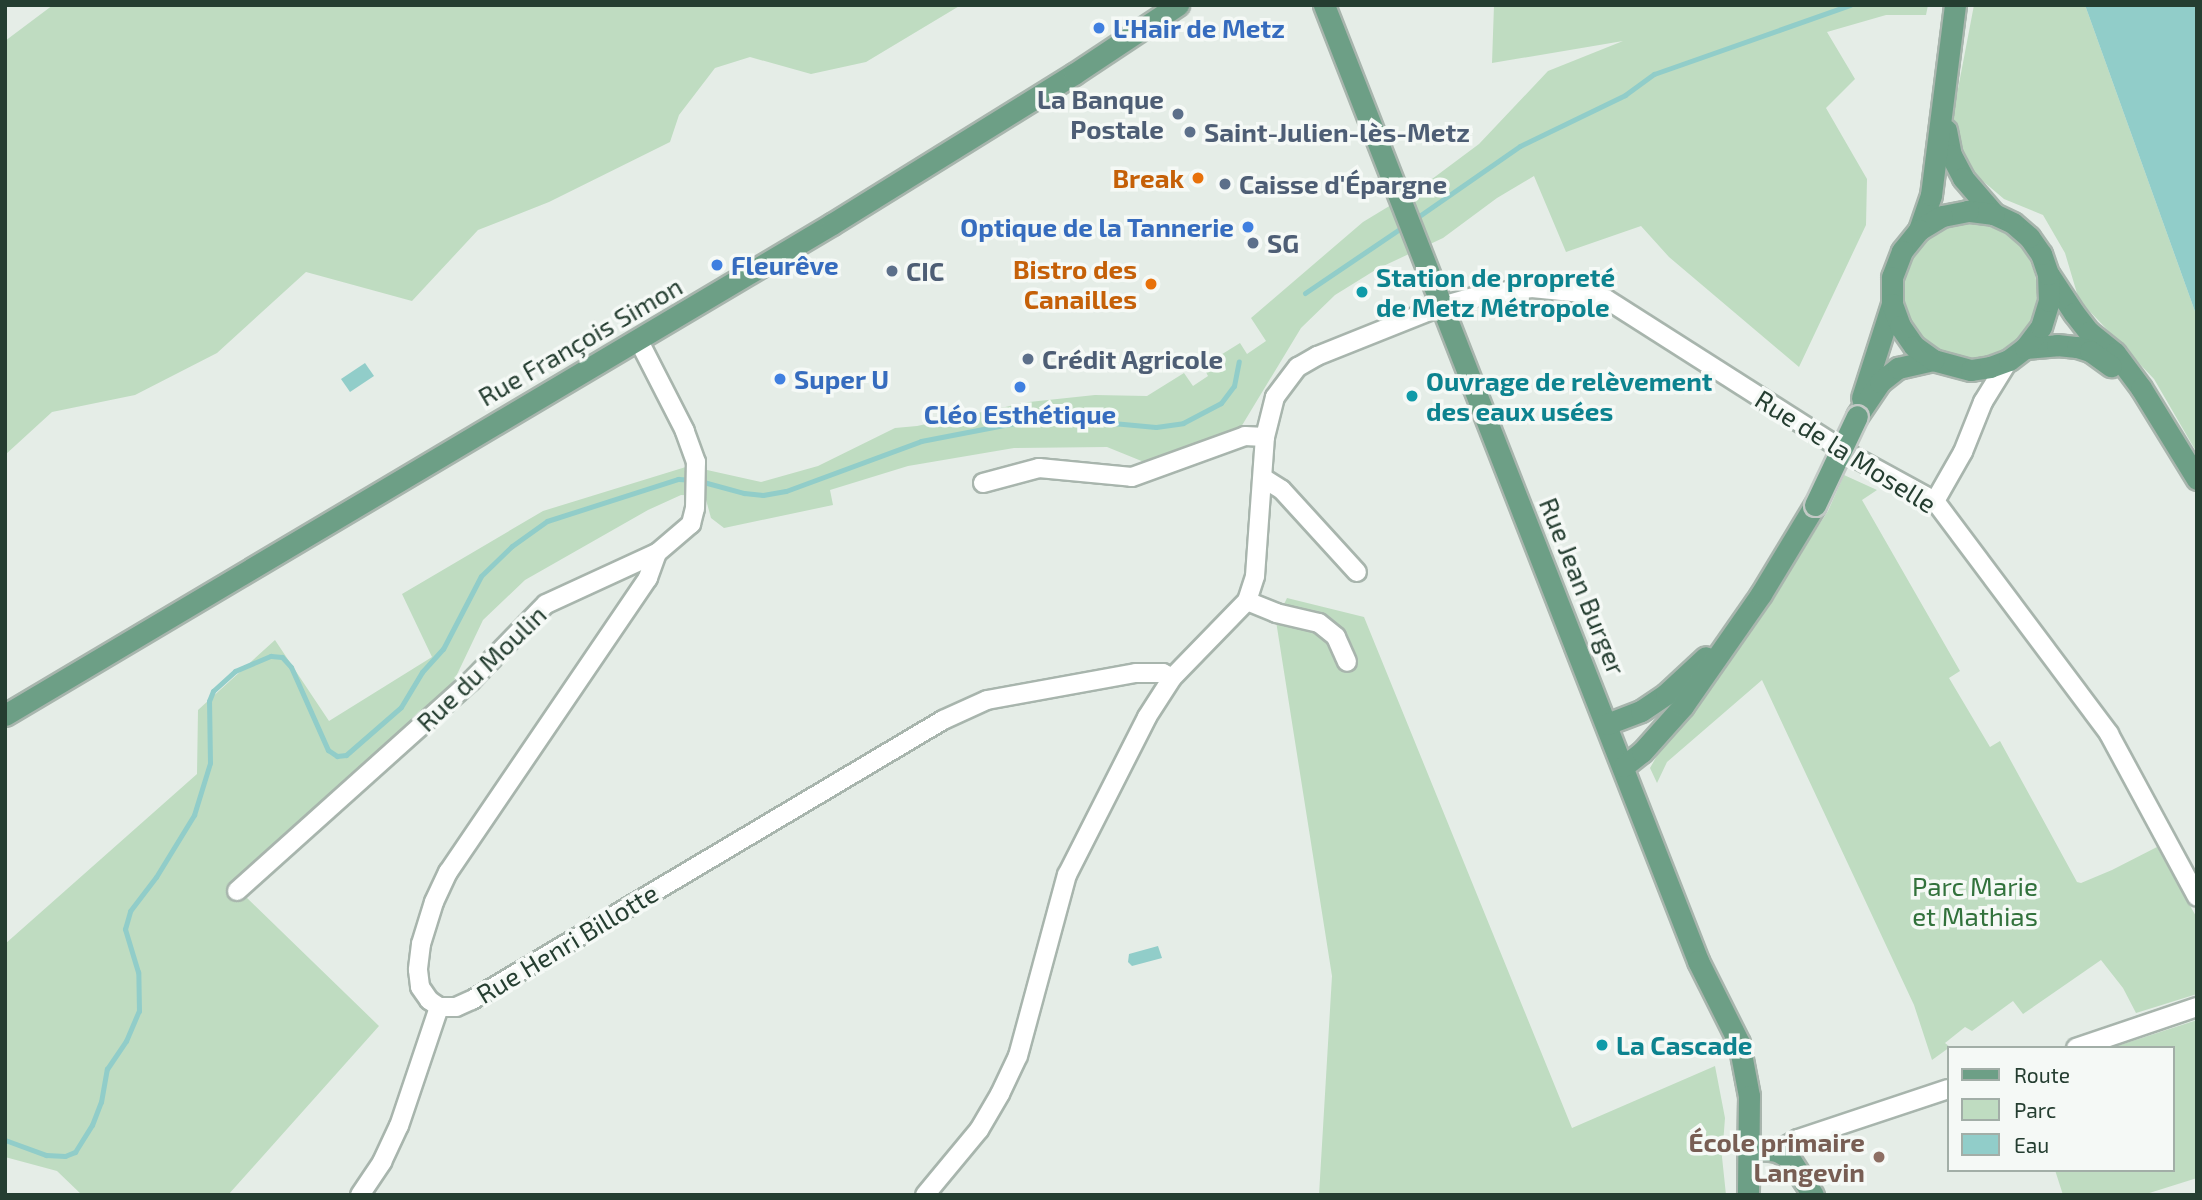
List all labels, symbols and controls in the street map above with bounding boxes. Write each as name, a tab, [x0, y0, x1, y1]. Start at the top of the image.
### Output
place label: L'Hair de Metz	[1113, 12, 1285, 44]
marker: L'Hair de Metz	[1091, 20, 1107, 36]
place label: La Banque Postale	[1037, 83, 1164, 144]
marker: La Banque Postale	[1170, 106, 1186, 122]
place label: Saint-Julien-lès-Metz	[1204, 116, 1470, 148]
marker: Saint-Julien-lès-Metz	[1182, 124, 1198, 140]
place label: Break	[1112, 162, 1184, 194]
place label: Caisse d'Épargne	[1239, 168, 1447, 200]
marker: Break	[1190, 170, 1206, 186]
marker: Caisse d'Épargne	[1217, 176, 1233, 192]
place label: Optique de la Tannerie	[960, 211, 1234, 243]
marker: Optique de la Tannerie	[1240, 219, 1256, 235]
place label: SG	[1267, 227, 1299, 259]
marker: SG	[1245, 235, 1261, 251]
place label: Fleurêve	[731, 249, 839, 281]
place label: Bistro des Canailles	[1013, 253, 1137, 314]
place label: CIC	[906, 255, 944, 287]
marker: Fleurêve	[709, 257, 725, 273]
place label: Station de propreté de Metz Métropole	[1376, 261, 1615, 322]
marker: CIC	[884, 263, 900, 279]
street label: Rue François Simon	[472, 270, 688, 412]
marker: Bistro des Canailles	[1143, 276, 1159, 292]
marker: Station de propreté de Metz Métropole	[1354, 284, 1370, 300]
place label: Crédit Agricole	[1042, 343, 1224, 375]
marker: Crédit Agricole	[1020, 351, 1036, 367]
place label: Super U	[794, 363, 889, 395]
place label: Ouvrage de relèvement des eaux usées	[1426, 365, 1713, 426]
marker: Super U	[772, 371, 788, 387]
marker: Cléo Esthétique	[1012, 379, 1028, 395]
street label: Rue de la Moselle	[1750, 383, 1942, 519]
marker: Ouvrage de relèvement des eaux usées	[1404, 388, 1420, 404]
place label: Cléo Esthétique	[924, 398, 1116, 430]
street label: Rue Jean Burger	[1533, 493, 1633, 679]
street label: Rue du Moulin	[410, 598, 552, 738]
park label: Parc Marie et Mathias	[1912, 870, 2038, 931]
street label: Rue Henri Billotte	[471, 877, 663, 1009]
place label: La Cascade	[1616, 1029, 1753, 1061]
marker: La Cascade	[1594, 1037, 1610, 1053]
legend	[1946, 1046, 2174, 1172]
text: Route	[2014, 1062, 2070, 1087]
text: Parc	[2014, 1097, 2056, 1122]
place label: École primaire Langevin	[1688, 1126, 1865, 1188]
text: Eau	[2014, 1132, 2049, 1157]
marker: École primaire Langevin	[1871, 1149, 1887, 1165]

